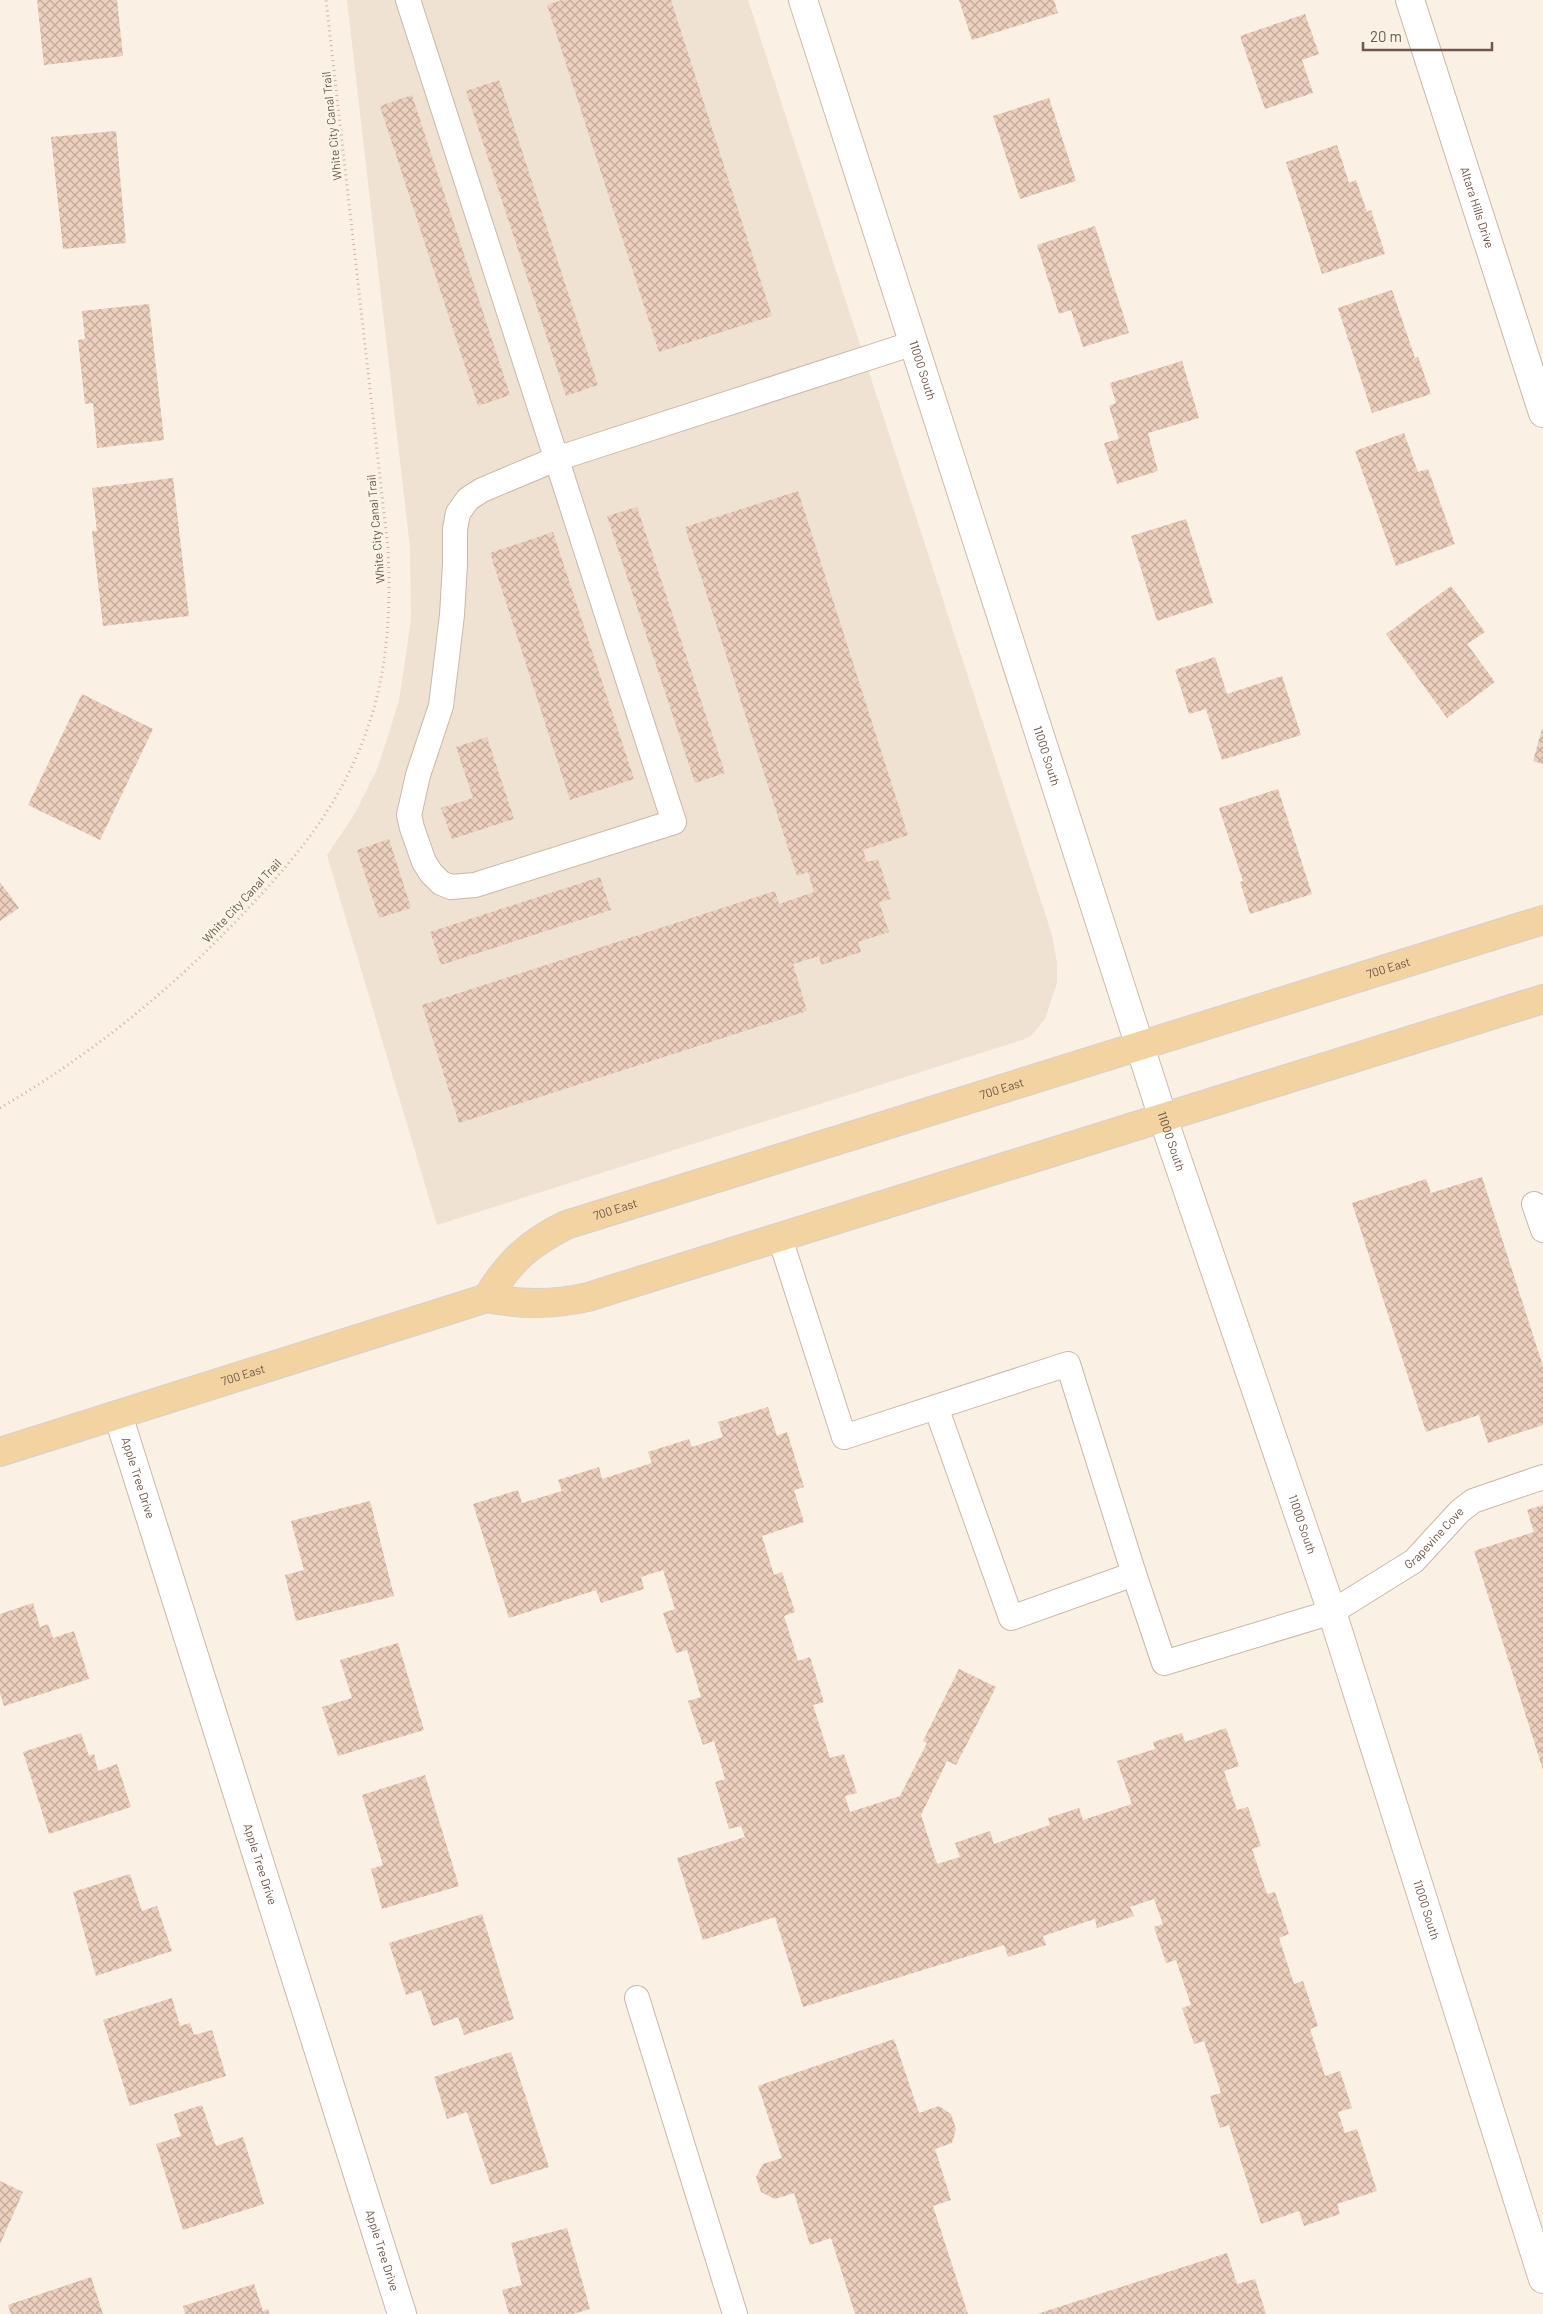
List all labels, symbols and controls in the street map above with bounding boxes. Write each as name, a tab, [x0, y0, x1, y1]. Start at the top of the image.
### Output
scale bar	[1363, 20, 1492, 52]
text: 20 m	[1370, 27, 1402, 45]
street label: White City Canal Trail	[318, 71, 344, 181]
street label: Altara Hills Drive	[1458, 165, 1497, 250]
street label: 11000 South	[907, 338, 939, 402]
street label: White City Canal Trail	[363, 474, 387, 584]
street label: 11000 South	[1031, 724, 1063, 787]
street label: White City Canal Trail	[199, 856, 284, 945]
street label: 700 East	[1365, 954, 1412, 981]
street label: 700 East	[978, 1075, 1025, 1101]
street label: 11000 South	[1155, 1109, 1189, 1172]
street label: 700 East	[591, 1195, 639, 1222]
street label: 700 East	[219, 1361, 266, 1388]
street label: Apple Tree Drive	[119, 1435, 158, 1520]
street label: 11000 South	[1286, 1492, 1320, 1556]
street label: Grapevine Cove	[1401, 1504, 1466, 1571]
street label: Apple Tree Drive	[241, 1821, 280, 1906]
street label: 11000 South	[1411, 1878, 1443, 1941]
street label: Apple Tree Drive	[363, 2208, 402, 2292]

